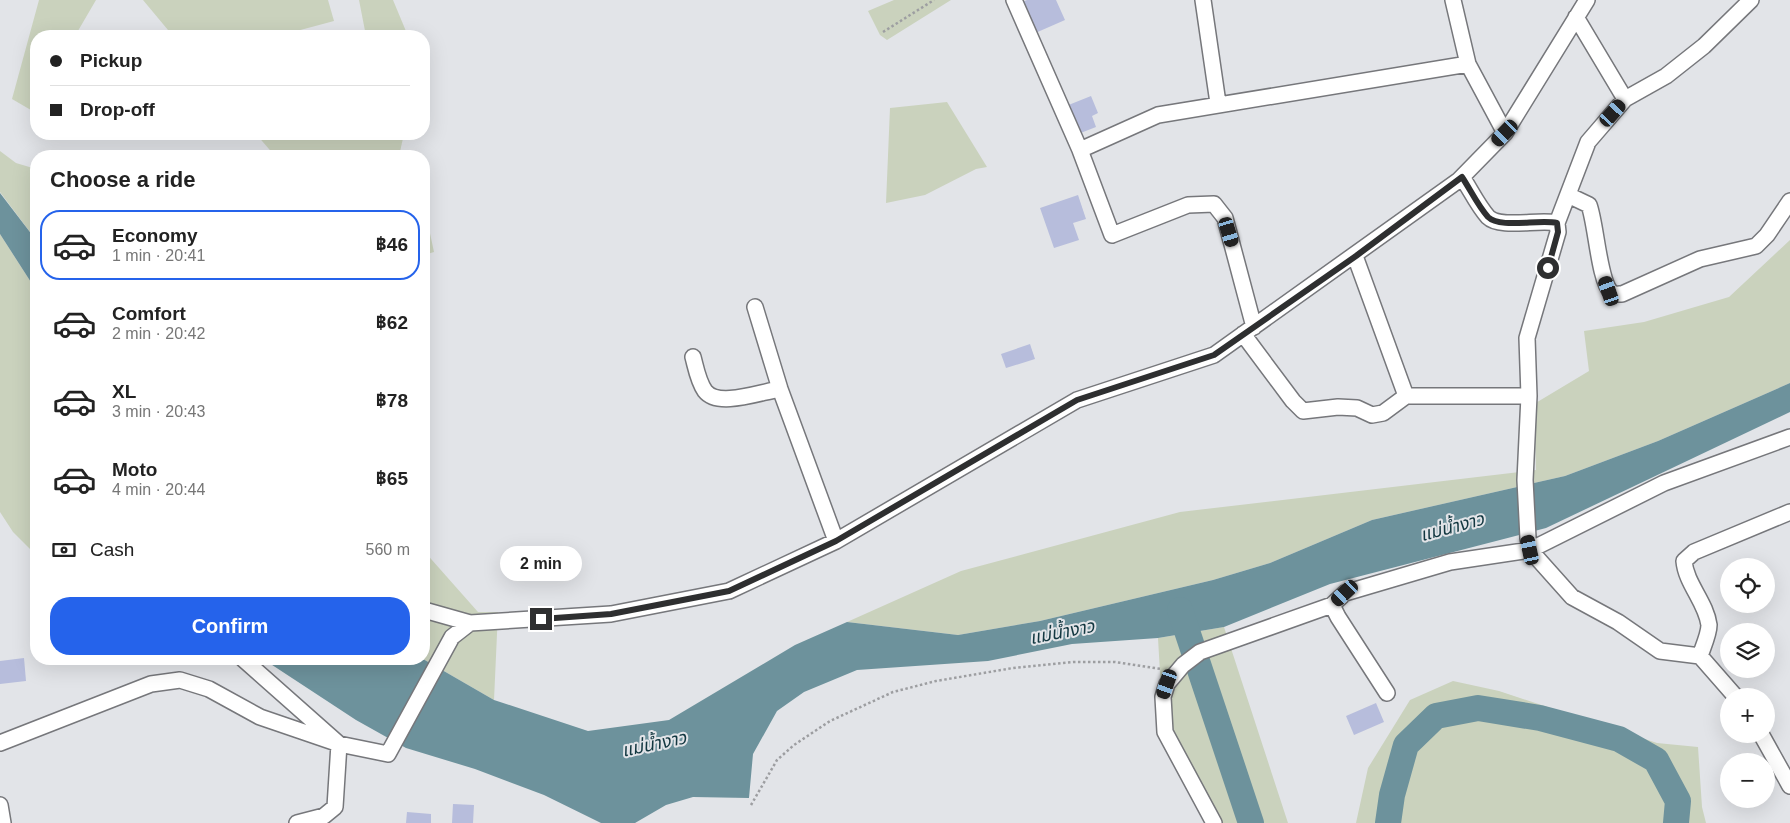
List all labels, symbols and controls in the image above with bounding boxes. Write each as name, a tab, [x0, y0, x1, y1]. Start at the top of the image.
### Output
text: Pickup	[80, 50, 142, 71]
car	[1597, 97, 1628, 129]
text: Drop-off	[80, 99, 155, 120]
car	[1489, 117, 1520, 149]
text: Choose a ride	[50, 167, 195, 192]
car	[1217, 215, 1240, 249]
icon: car	[52, 223, 97, 268]
text: Economy	[112, 225, 198, 246]
text: ฿46	[376, 234, 408, 255]
text: 1 min · 20:41	[112, 247, 205, 264]
route start	[1537, 257, 1559, 279]
car	[1597, 274, 1620, 308]
icon: car	[52, 301, 97, 346]
text: Comfort	[112, 303, 186, 324]
text: ฿62	[376, 312, 408, 333]
text: 2 min · 20:42	[112, 325, 205, 342]
icon: car	[52, 379, 97, 424]
text: XL	[112, 381, 136, 402]
text: ฿78	[376, 390, 408, 411]
text: 3 min · 20:43	[112, 403, 205, 420]
icon: car	[52, 457, 97, 502]
text: Moto	[112, 459, 157, 480]
text: ฿65	[376, 468, 408, 489]
text: 4 min · 20:44	[112, 481, 205, 498]
water label: แม่น้ำงาว	[1417, 506, 1487, 545]
car	[1519, 534, 1540, 566]
icon: cash	[50, 536, 78, 564]
text: Cash	[90, 539, 134, 560]
text: 560 m	[366, 541, 410, 558]
callout: 2 min	[500, 546, 582, 582]
text: 2 min	[520, 555, 562, 572]
map controls	[1720, 558, 1775, 808]
button: locate	[1720, 558, 1775, 613]
car	[1328, 577, 1361, 609]
button: Confirm	[50, 597, 410, 655]
route end	[530, 608, 552, 630]
water label: แม่น้ำงาว	[1027, 613, 1097, 648]
button: layers	[1720, 623, 1775, 678]
car	[1155, 667, 1178, 701]
button: +	[1720, 688, 1775, 743]
water label: แม่น้ำงาว	[619, 724, 689, 761]
button: −	[1720, 753, 1775, 808]

